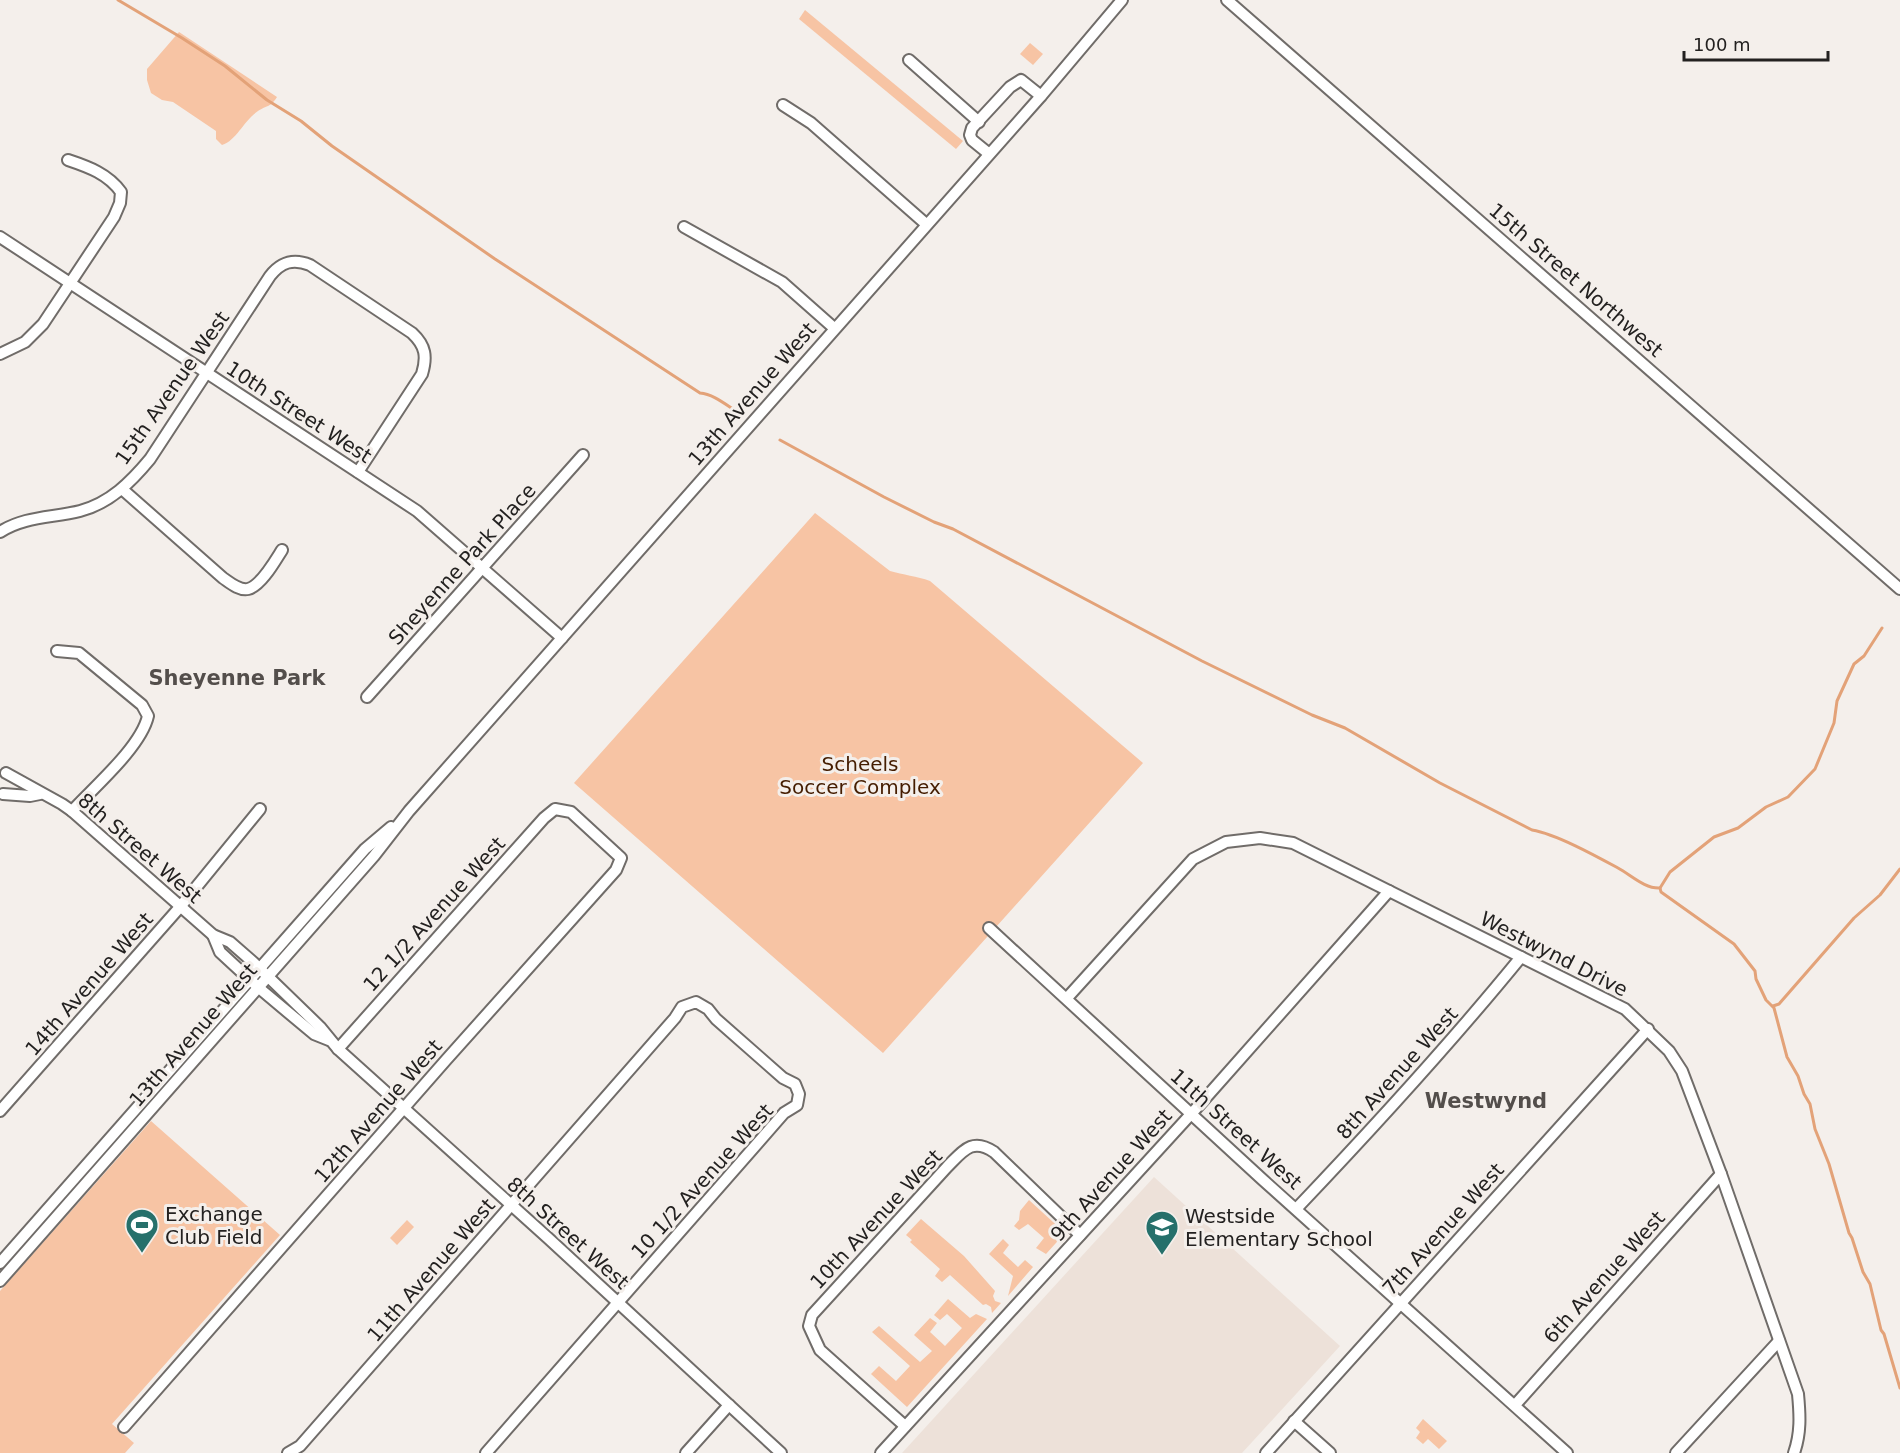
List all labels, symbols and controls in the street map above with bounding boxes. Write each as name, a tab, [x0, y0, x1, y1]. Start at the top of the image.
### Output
scale bar	[1684, 24, 1828, 62]
text: 100 m	[1693, 34, 1751, 55]
street label: 15th Street Northwest	[1484, 198, 1668, 362]
street label: 15th Avenue West	[110, 306, 234, 469]
street label: 13th Avenue West	[683, 317, 821, 471]
street label: 10th Street West	[222, 356, 376, 468]
street label: Sheyenne Park Place	[383, 478, 541, 650]
district label: Sheyenne Park	[148, 666, 327, 690]
park label: Scheels Soccer Complex	[779, 752, 941, 799]
street label: 8th Street West	[73, 788, 207, 908]
street label: 12 1/2 Avenue West	[358, 831, 510, 996]
street label: Westwynd Drive	[1476, 906, 1632, 1002]
street label: 14th Avenue West	[20, 907, 158, 1061]
street label: 13th Avenue West	[124, 958, 262, 1112]
street label: 8th Avenue West	[1331, 1002, 1463, 1144]
street label: 12th Avenue West	[309, 1034, 447, 1188]
street label: 11th Street West	[1165, 1064, 1307, 1194]
district label: Westwynd	[1425, 1089, 1547, 1113]
street label: 10 1/2 Avenue West	[626, 1098, 778, 1263]
street label: 9th Avenue West	[1045, 1104, 1177, 1246]
street label: 10th Avenue West	[805, 1144, 947, 1294]
street label: 7th Avenue West	[1377, 1158, 1509, 1300]
street label: 8th Street West	[502, 1172, 634, 1294]
street label: 11th Avenue West	[362, 1193, 500, 1347]
place label: Exchange Club Field	[165, 1202, 263, 1249]
place label: Westside Elementary School	[1185, 1204, 1373, 1251]
street label: 6th Avenue West	[1538, 1206, 1670, 1348]
sports icon: Exchange Club Field	[124, 1207, 160, 1254]
school or university icon: Westside Elementary School	[1144, 1209, 1180, 1256]

